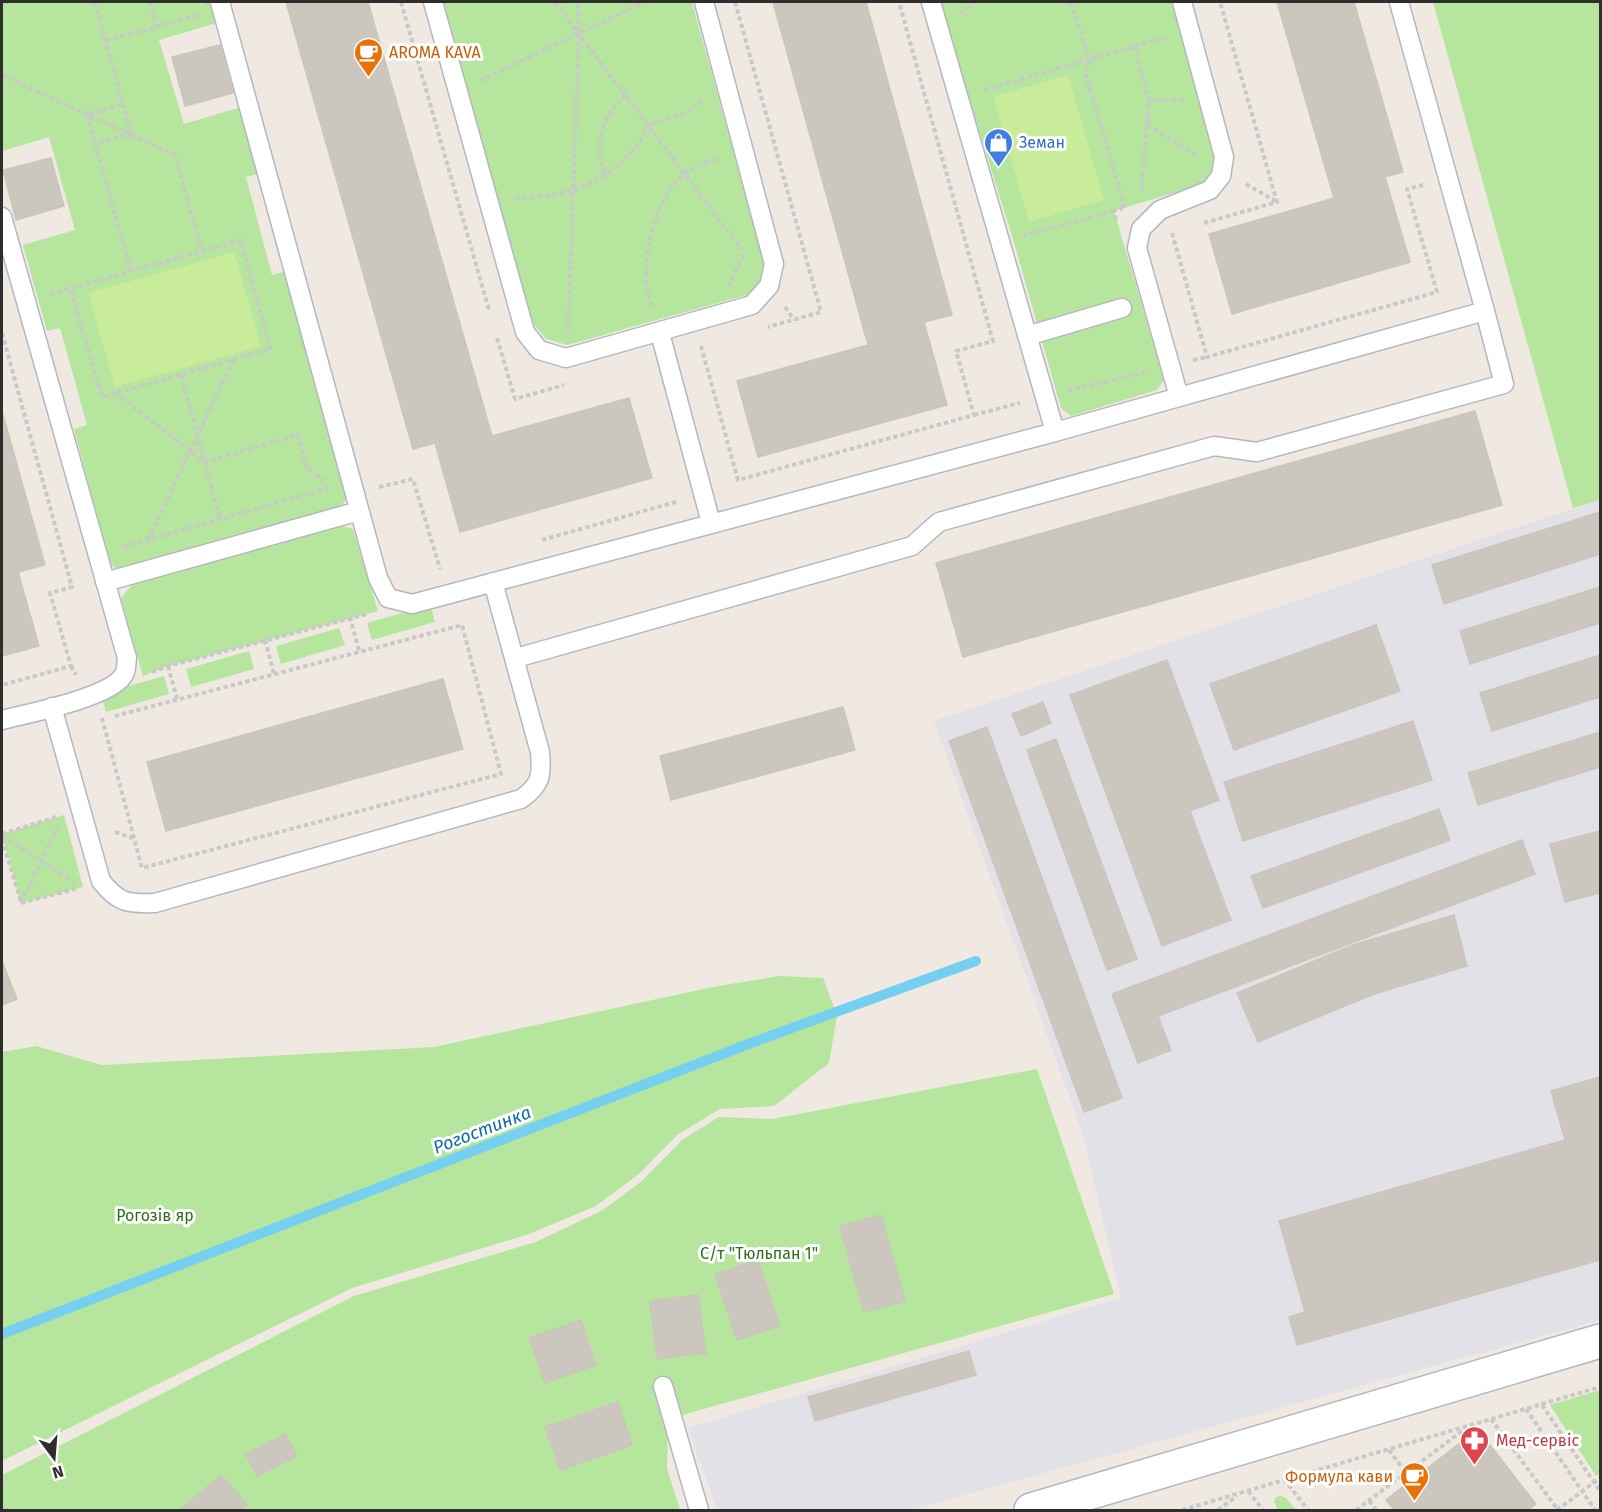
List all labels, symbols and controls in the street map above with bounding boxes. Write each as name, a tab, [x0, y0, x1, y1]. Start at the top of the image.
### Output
cafe icon: AROMA KAVA	[352, 36, 384, 78]
place label: AROMA KAVA	[389, 43, 482, 62]
shop icon: Земан	[982, 126, 1014, 168]
place label: Земан	[1019, 133, 1065, 152]
water label: Рогостинка	[430, 1101, 534, 1159]
park label: Рогозів яр	[116, 1206, 194, 1225]
park label: С/т "Тюльпан 1"	[700, 1244, 818, 1263]
pharmacy icon: Мед-сервіс	[1459, 1424, 1491, 1466]
north arrow	[24, 1428, 84, 1488]
place label: Мед-сервіс	[1496, 1431, 1579, 1450]
cafe icon: Формула кави	[1398, 1460, 1430, 1502]
text: N	[50, 1461, 66, 1483]
place label: Формула кави	[1285, 1467, 1393, 1486]

